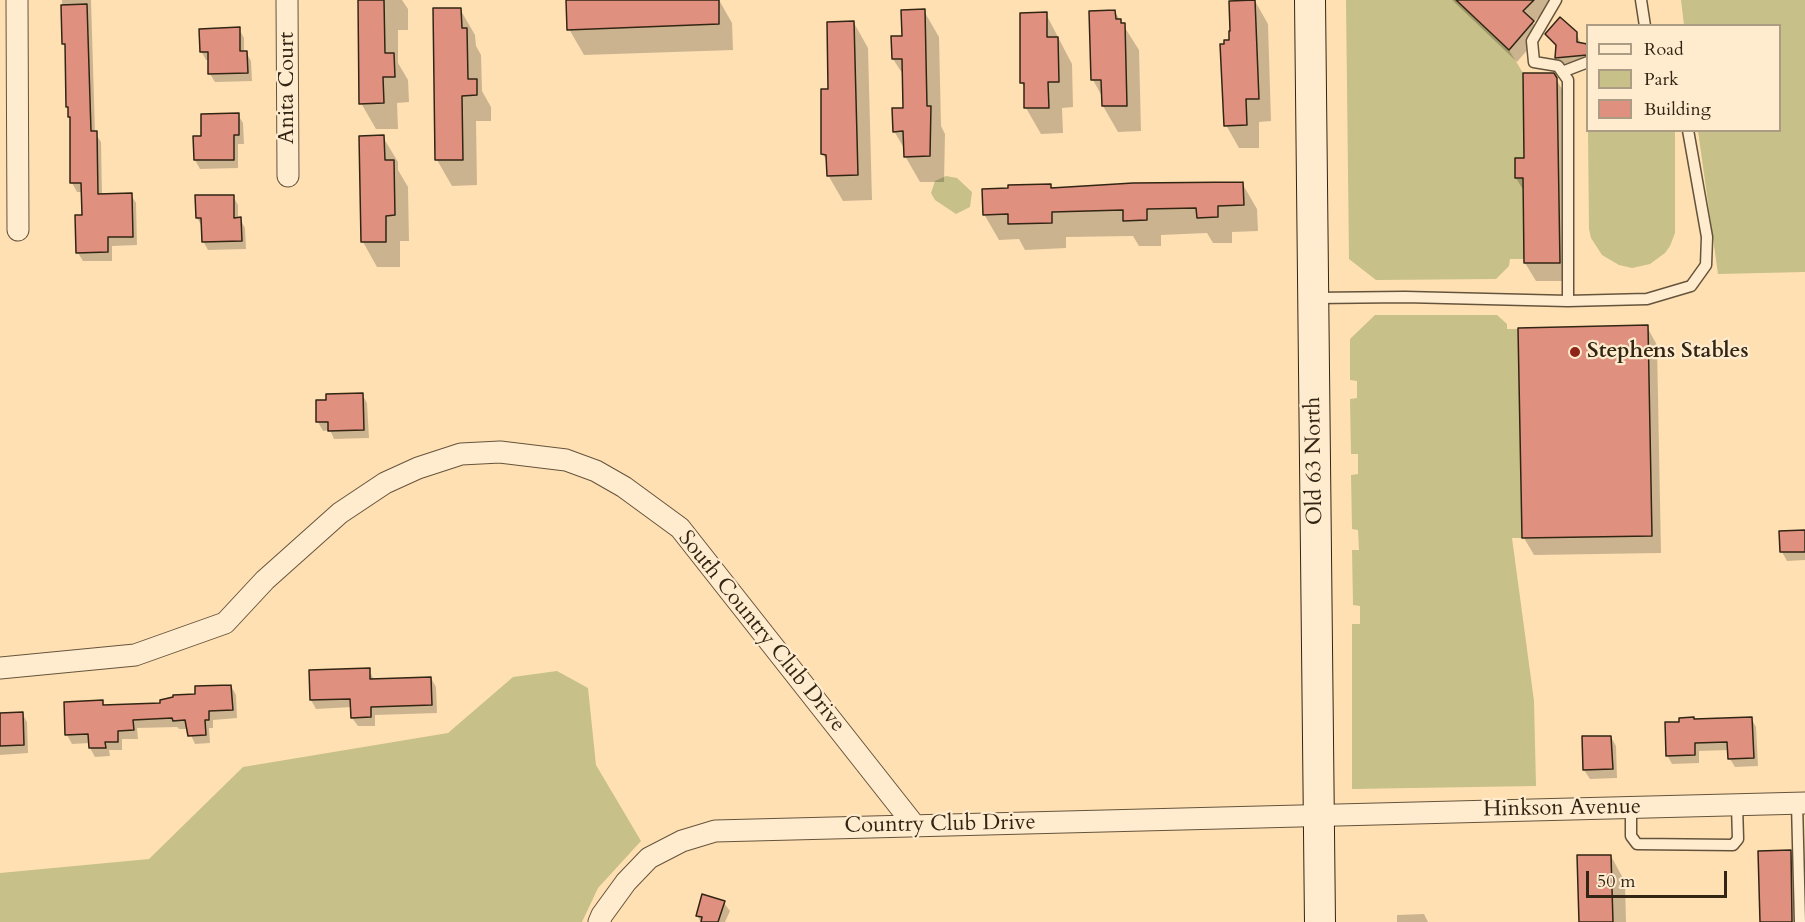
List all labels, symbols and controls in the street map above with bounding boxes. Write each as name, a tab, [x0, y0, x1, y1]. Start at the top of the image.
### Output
legend	[1586, 24, 1781, 132]
street label: Anita Court	[275, 32, 301, 144]
text: Road	[1644, 37, 1684, 62]
text: Park	[1644, 67, 1679, 92]
text: Building	[1644, 97, 1711, 122]
place label: Stephens Stables	[1587, 339, 1749, 365]
marker: Stephens Stables	[1568, 345, 1582, 359]
street label: Old 63 North	[1301, 397, 1329, 525]
street label: South Country Club Drive	[672, 526, 850, 738]
street label: Hinkson Avenue	[1483, 794, 1641, 824]
street label: Country Club Drive	[844, 810, 1036, 840]
scale bar	[1589, 859, 1730, 897]
text: 50 m	[1597, 869, 1636, 894]

